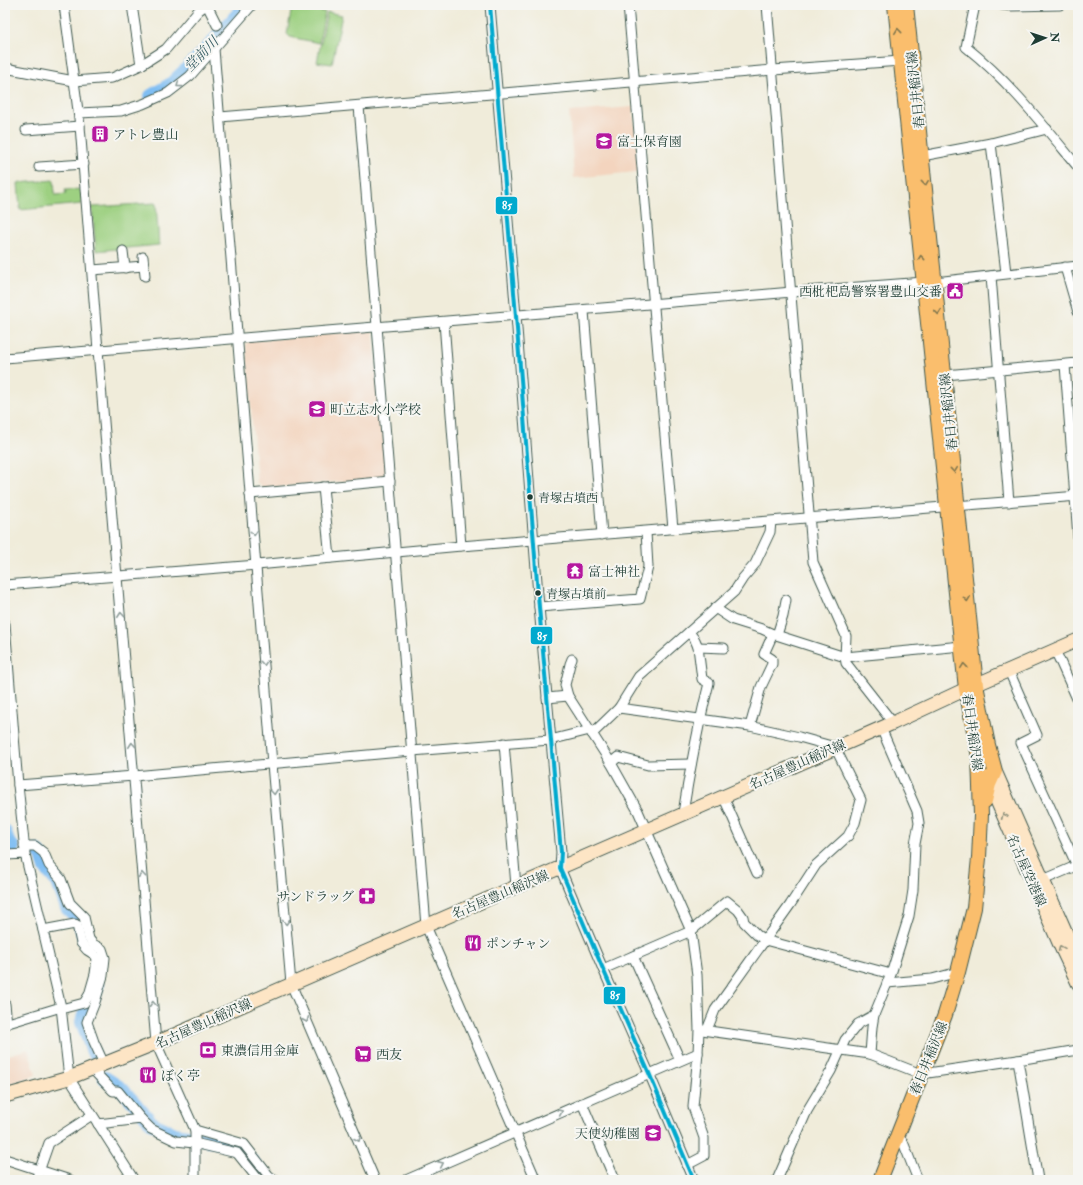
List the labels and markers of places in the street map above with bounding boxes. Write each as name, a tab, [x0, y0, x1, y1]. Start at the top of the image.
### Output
building icon: アトレ豊山	[90, 124, 110, 144]
place label: アトレ豊山	[113, 127, 178, 143]
school or university icon: 富士保育園	[594, 131, 614, 151]
place label: 富士保育園	[617, 134, 682, 150]
public building icon: 西枇杷島警察署豊山交番	[945, 281, 965, 301]
place label: 西枇杷島警察署豊山交番	[799, 284, 942, 300]
school or university icon: 町立志水小学校	[307, 399, 327, 419]
place label: 町立志水小学校	[330, 402, 421, 418]
place label: 青塚古墳西	[538, 491, 598, 506]
marker: 青塚古墳西	[525, 492, 535, 502]
temple icon: 富士神社	[565, 561, 585, 581]
place label: 富士神社	[588, 564, 640, 580]
place label: 青塚古墳前	[546, 587, 606, 602]
marker: 青塚古墳前	[533, 588, 543, 598]
pharmacy icon: サンドラッグ	[357, 886, 377, 906]
place label: サンドラッグ	[277, 889, 354, 905]
restaurant icon: ポンチャン	[463, 933, 483, 953]
place label: ポンチャン	[486, 936, 551, 952]
bank icon: 東濃信用金庫	[198, 1040, 218, 1060]
place label: 東濃信用金庫	[221, 1043, 299, 1059]
supermarket icon: 西友	[353, 1044, 373, 1064]
place label: 西友	[376, 1047, 402, 1063]
restaurant icon: ぼく亭	[138, 1065, 158, 1085]
place label: ぼく亭	[161, 1068, 200, 1084]
school or university icon: 天使幼稚園	[643, 1123, 663, 1143]
place label: 天使幼稚園	[575, 1126, 640, 1142]

